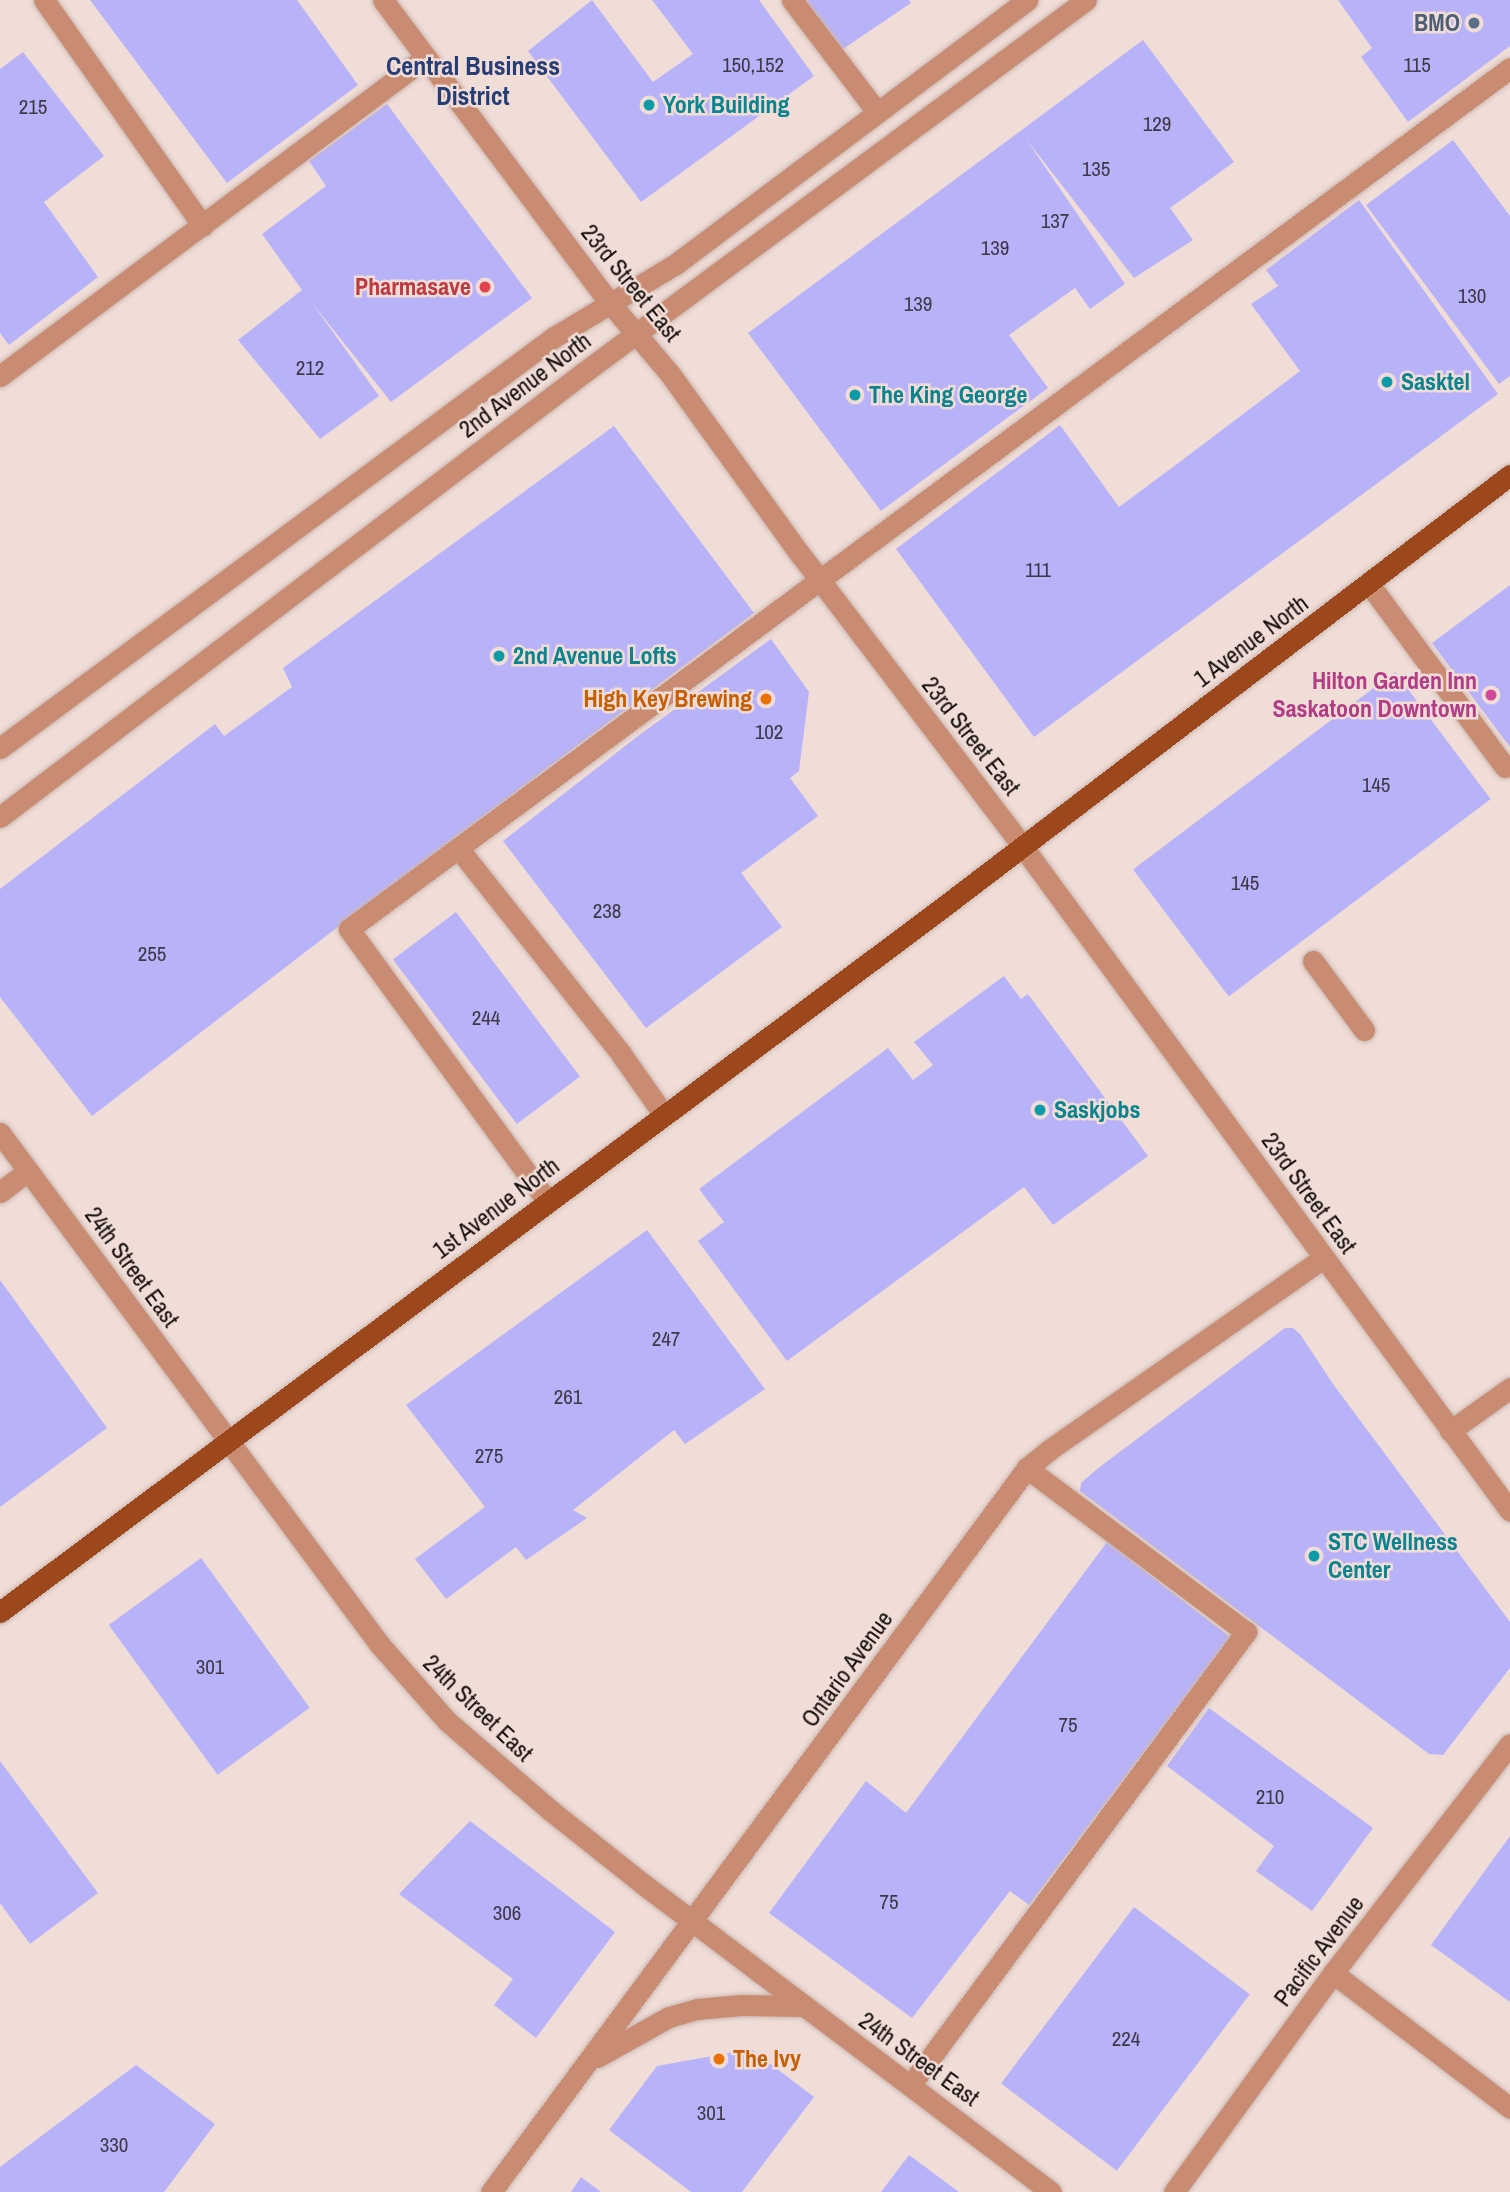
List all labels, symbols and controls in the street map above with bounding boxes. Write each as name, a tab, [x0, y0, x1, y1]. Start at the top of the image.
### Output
place label: BMO	[1414, 9, 1460, 37]
marker: BMO	[1466, 15, 1482, 31]
district label: Central Business District	[386, 50, 560, 112]
house number: 150,152	[722, 52, 784, 78]
house number: 115	[1403, 52, 1431, 78]
place label: York Building	[663, 91, 790, 119]
house number: 215	[19, 94, 47, 120]
marker: York Building	[641, 97, 657, 113]
house number: 129	[1143, 111, 1171, 137]
house number: 135	[1082, 156, 1110, 182]
house number: 137	[1041, 208, 1069, 234]
street label: 23rd Street East	[575, 219, 687, 347]
house number: 139	[981, 235, 1009, 261]
place label: Pharmasave	[355, 273, 471, 301]
marker: Pharmasave	[477, 279, 493, 295]
house number: 130	[1458, 283, 1486, 309]
house number: 139	[904, 291, 932, 317]
street label: 2nd Avenue North	[453, 326, 597, 444]
house number: 212	[296, 355, 324, 381]
place label: Sasktel	[1401, 368, 1470, 396]
marker: Sasktel	[1379, 374, 1395, 390]
place label: The King George	[869, 381, 1028, 409]
marker: The King George	[847, 387, 863, 403]
house number: 111	[1025, 557, 1051, 583]
street label: 1 Avenue North	[1188, 588, 1314, 694]
place label: 2nd Avenue Lofts	[513, 642, 677, 670]
marker: 2nd Avenue Lofts	[491, 648, 507, 664]
place label: Hilton Garden Inn Saskatoon Downtown	[1273, 667, 1477, 723]
street label: 23rd Street East	[916, 671, 1026, 801]
place label: High Key Brewing	[584, 685, 752, 713]
marker: Hilton Garden Inn Saskatoon Downtown	[1483, 687, 1499, 703]
marker: High Key Brewing	[758, 691, 774, 707]
house number: 102	[755, 719, 783, 745]
house number: 145	[1362, 772, 1390, 798]
house number: 145	[1231, 870, 1259, 896]
house number: 238	[593, 898, 621, 924]
house number: 255	[138, 941, 166, 967]
house number: 244	[472, 1005, 500, 1031]
place label: Saskjobs	[1054, 1096, 1140, 1124]
marker: Saskjobs	[1032, 1102, 1048, 1118]
street label: 23rd Street East	[1256, 1127, 1362, 1259]
street label: 1st Avenue North	[427, 1151, 565, 1265]
street label: 24th Street East	[79, 1201, 185, 1333]
house number: 247	[652, 1326, 680, 1352]
house number: 261	[554, 1384, 582, 1410]
house number: 275	[475, 1443, 503, 1469]
place label: STC Wellness Center	[1328, 1528, 1458, 1584]
marker: STC Wellness Center	[1306, 1548, 1322, 1564]
street label: Ontario Avenue	[795, 1605, 899, 1733]
street label: 24th Street East	[417, 1649, 539, 1767]
house number: 301	[196, 1654, 224, 1680]
house number: 75	[1058, 1712, 1078, 1738]
house number: 210	[1256, 1784, 1284, 1810]
house number: 75	[879, 1889, 899, 1915]
street label: Pacific Avenue	[1268, 1890, 1370, 2012]
house number: 306	[493, 1900, 521, 1926]
street label: 24th Street East	[853, 2006, 985, 2112]
house number: 224	[1112, 2026, 1140, 2052]
place label: The Ivy	[733, 2045, 801, 2073]
marker: The Ivy	[711, 2051, 727, 2067]
house number: 301	[697, 2100, 725, 2126]
house number: 330	[100, 2132, 128, 2158]

